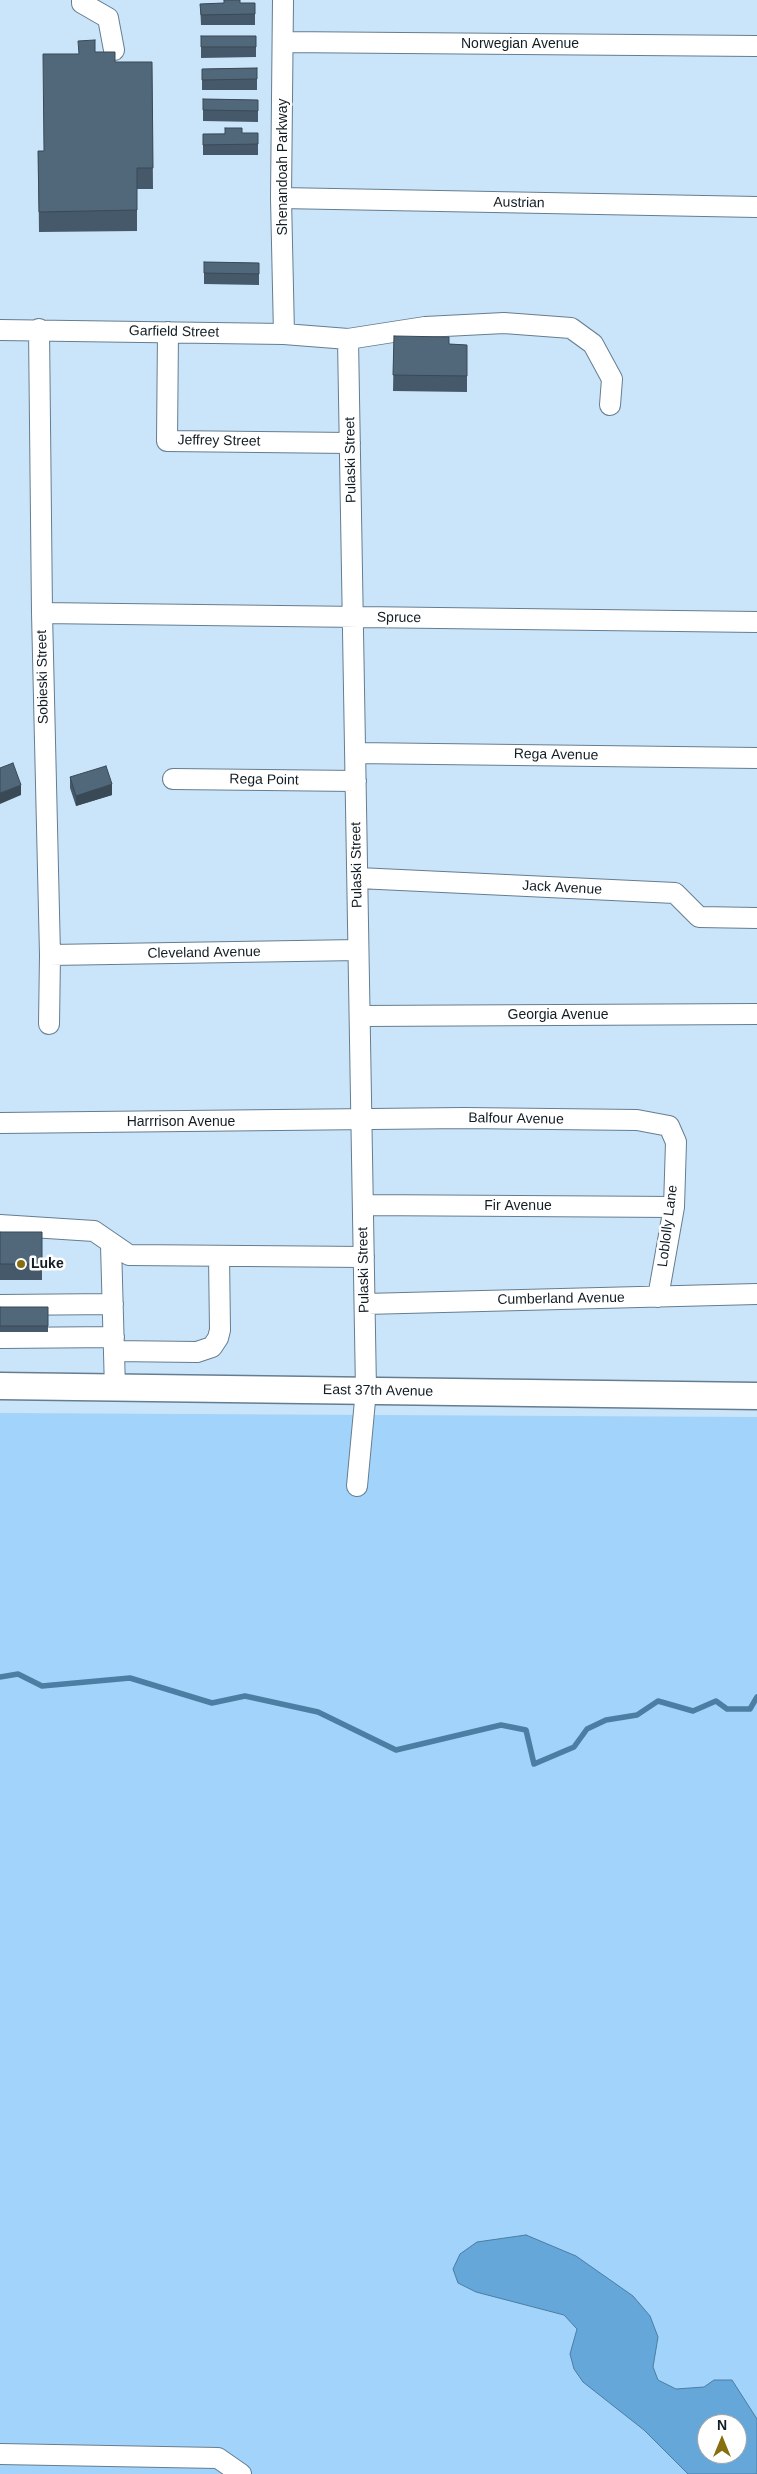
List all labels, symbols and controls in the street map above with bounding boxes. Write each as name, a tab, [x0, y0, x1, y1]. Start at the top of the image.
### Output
street label: Norwegian Avenue	[461, 36, 579, 52]
street label: Shenandoah Parkway	[275, 99, 291, 235]
street label: Austrian	[493, 194, 545, 212]
street label: Garfield Street	[129, 323, 219, 341]
street label: Pulaski Street	[342, 417, 360, 503]
street label: Jeffrey Street	[177, 432, 261, 450]
street label: Spruce	[377, 609, 421, 627]
street label: Sobieski Street	[34, 630, 52, 724]
street label: Rega Avenue	[514, 746, 598, 764]
street label: Rega Point	[229, 771, 299, 789]
street label: Pulaski Street	[348, 822, 366, 908]
street label: Jack Avenue	[522, 878, 602, 898]
street label: Cleveland Avenue	[147, 944, 261, 962]
street label: Georgia Avenue	[508, 1007, 608, 1023]
street label: Balfour Avenue	[468, 1110, 564, 1128]
street label: Harrrison Avenue	[127, 1114, 235, 1130]
street label: Loblolly Lane	[655, 1184, 681, 1268]
street label: Fir Avenue	[484, 1198, 552, 1214]
street label: Pulaski Street	[355, 1227, 373, 1313]
place label: Luke	[31, 1256, 64, 1272]
marker: Luke	[15, 1258, 27, 1270]
street label: Cumberland Avenue	[497, 1289, 625, 1309]
street label: East 37th Avenue	[323, 1382, 433, 1400]
north arrow	[697, 2414, 747, 2464]
text: N	[717, 2417, 727, 2433]

